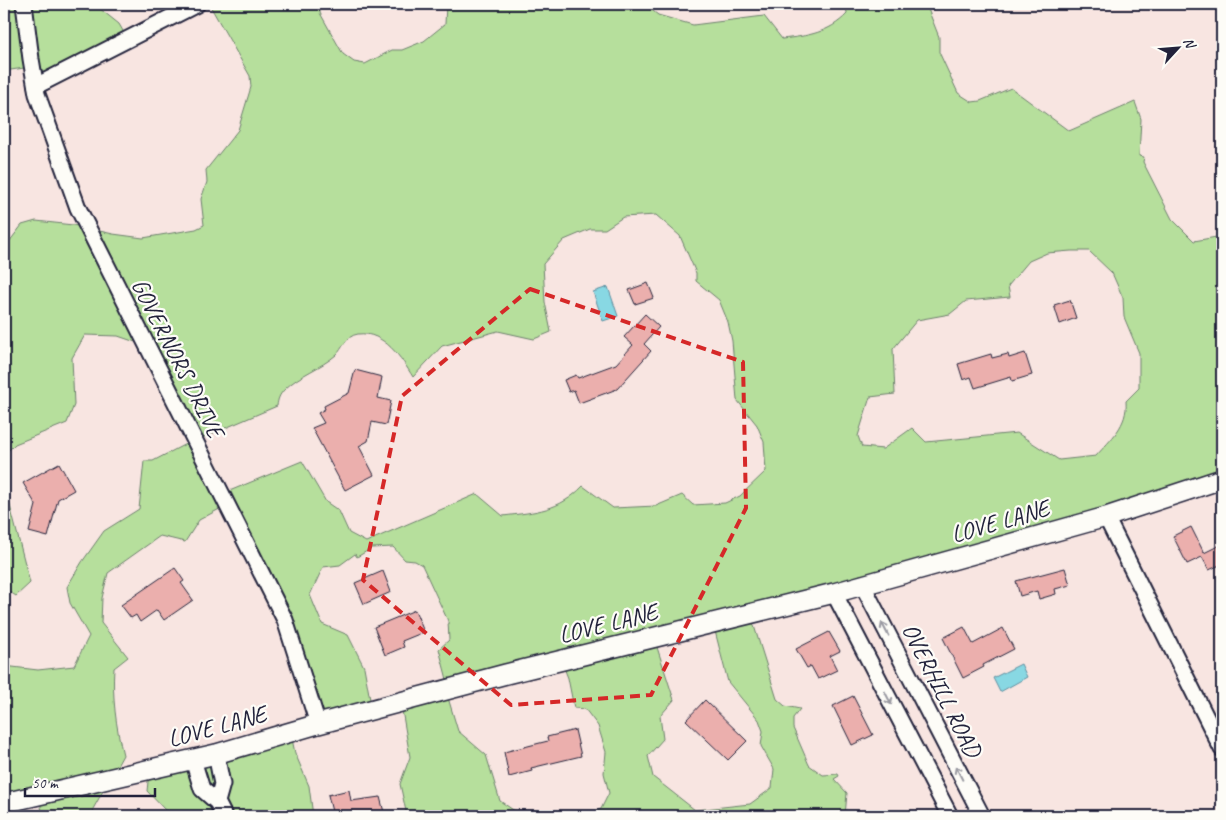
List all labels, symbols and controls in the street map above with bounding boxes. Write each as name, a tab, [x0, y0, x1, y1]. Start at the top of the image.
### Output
north arrow	[1154, 22, 1204, 72]
text: N	[1180, 35, 1200, 52]
street label: GOVERNORS DRIVE	[125, 273, 232, 445]
street label: LOVE LANE	[948, 492, 1056, 549]
street label: LOVE LANE	[556, 596, 664, 650]
street label: OVERHILL ROAD	[895, 618, 989, 764]
one-way arrow	[880, 621, 890, 636]
one-way arrow	[884, 690, 893, 705]
street label: LOVE LANE	[165, 698, 273, 753]
scale bar	[25, 765, 155, 797]
one-way arrow	[954, 766, 963, 781]
text: 50 m	[32, 774, 59, 793]

